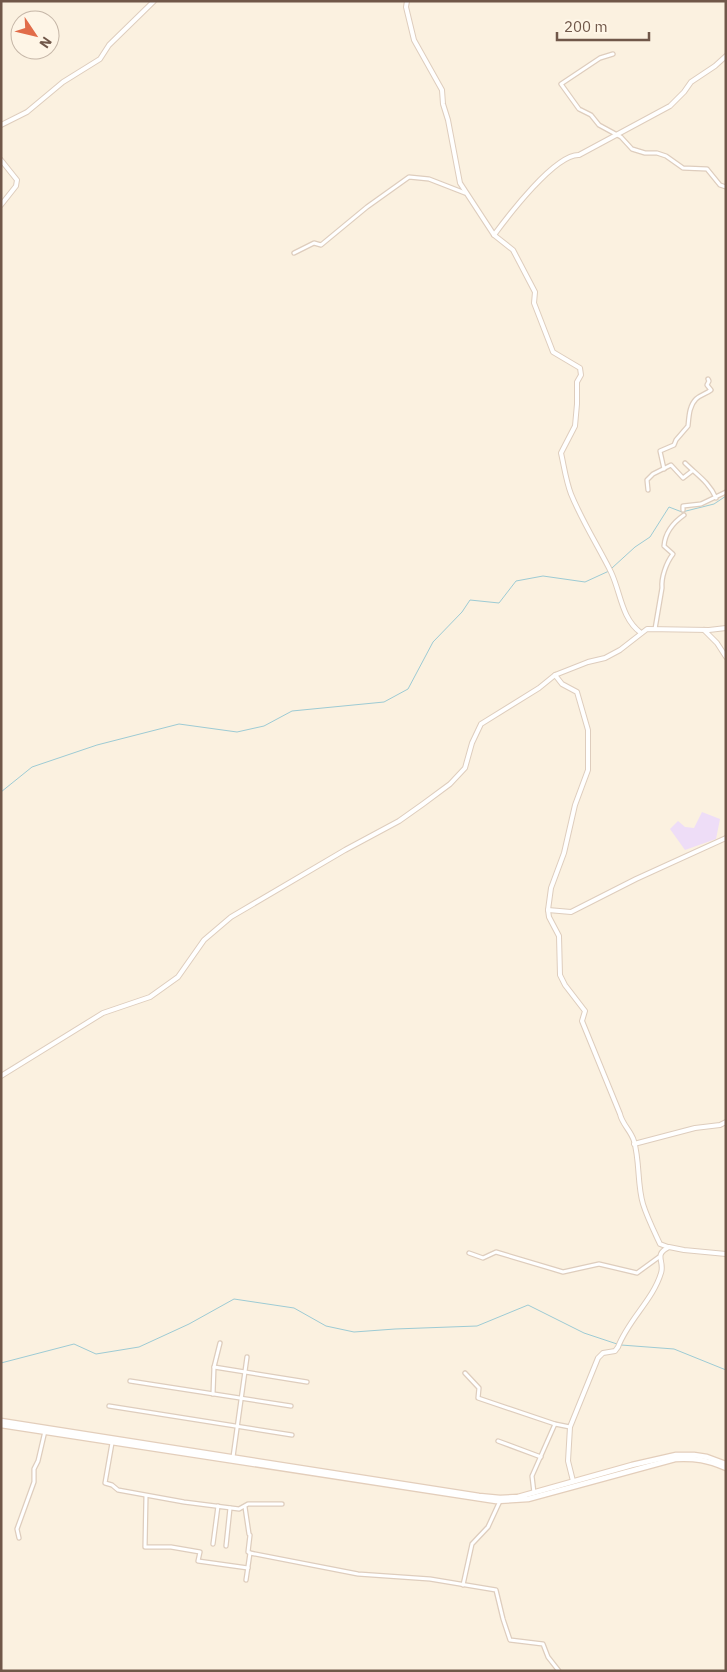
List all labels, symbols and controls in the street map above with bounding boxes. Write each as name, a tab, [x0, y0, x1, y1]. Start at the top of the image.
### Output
north arrow	[10, 10, 60, 60]
scale bar	[557, 10, 650, 42]
text: 200 m	[564, 17, 608, 36]
text: N	[35, 33, 56, 52]

